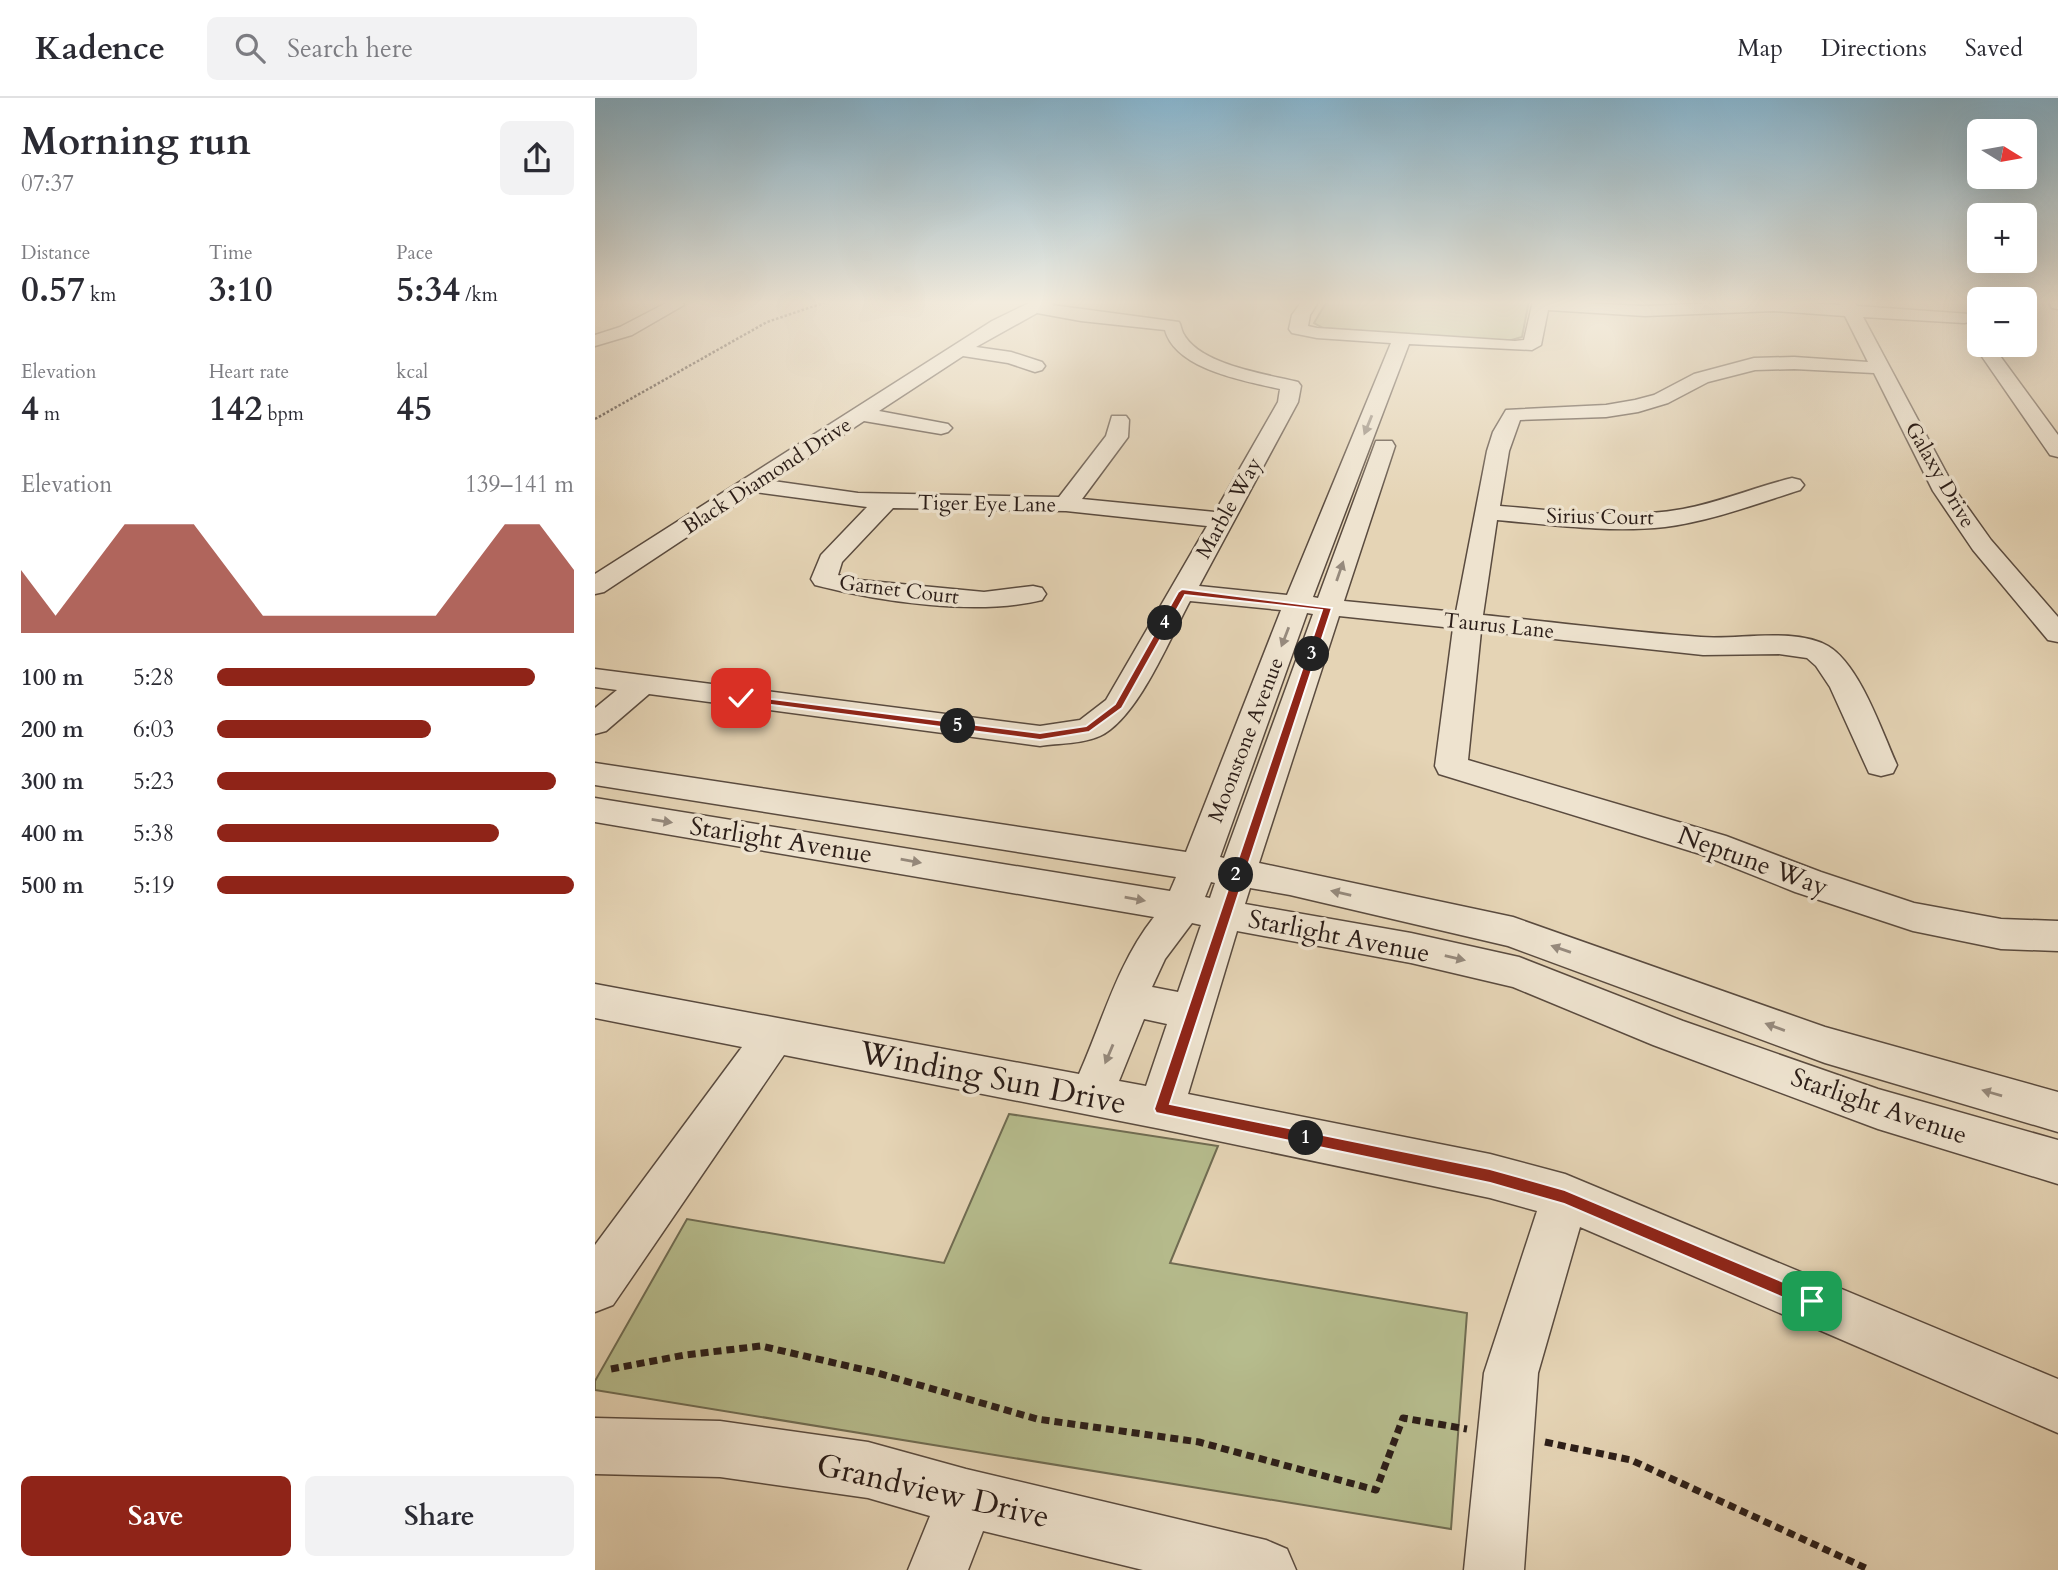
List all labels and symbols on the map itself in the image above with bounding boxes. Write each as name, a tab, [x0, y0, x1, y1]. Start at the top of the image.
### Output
north arrow	[1967, 119, 2037, 189]
street label: Black Diamond Drive	[677, 411, 857, 541]
one-way arrow	[1363, 415, 1374, 436]
street label: Galaxy Drive	[1898, 417, 1982, 533]
street label: Marble Way	[1189, 452, 1269, 564]
street label: Tiger Eye Lane	[918, 488, 1056, 520]
street label: Sirius Court	[1546, 502, 1654, 532]
one-way arrow	[1335, 561, 1346, 582]
street label: Garnet Court	[838, 568, 961, 612]
pin: 4	[1147, 606, 1183, 640]
street label: Taurus Lane	[1442, 606, 1556, 646]
one-way arrow	[1279, 626, 1290, 647]
pin: 3	[1295, 636, 1329, 672]
street label: Moonstone Avenue	[1201, 653, 1291, 827]
pin	[711, 668, 771, 728]
pin: 5	[941, 708, 975, 744]
street label: Starlight Avenue	[687, 808, 875, 872]
one-way arrow	[652, 816, 674, 827]
street label: Neptune Way	[1673, 818, 1833, 904]
one-way arrow	[900, 856, 922, 867]
pin: 2	[1219, 858, 1253, 892]
one-way arrow	[1330, 887, 1352, 898]
one-way arrow	[1125, 894, 1147, 905]
street label: Starlight Avenue	[1245, 901, 1433, 971]
one-way arrow	[1551, 943, 1572, 954]
one-way arrow	[1445, 953, 1467, 964]
one-way arrow	[1764, 1021, 1785, 1032]
street label: Winding Sun Drive	[855, 1030, 1130, 1125]
one-way arrow	[1103, 1043, 1114, 1064]
street label: Starlight Avenue	[1786, 1059, 1972, 1153]
one-way arrow	[1981, 1087, 2003, 1098]
pin: 1	[1289, 1121, 1323, 1156]
pin	[1782, 1271, 1842, 1331]
street label: Grandview Drive	[812, 1443, 1054, 1539]

